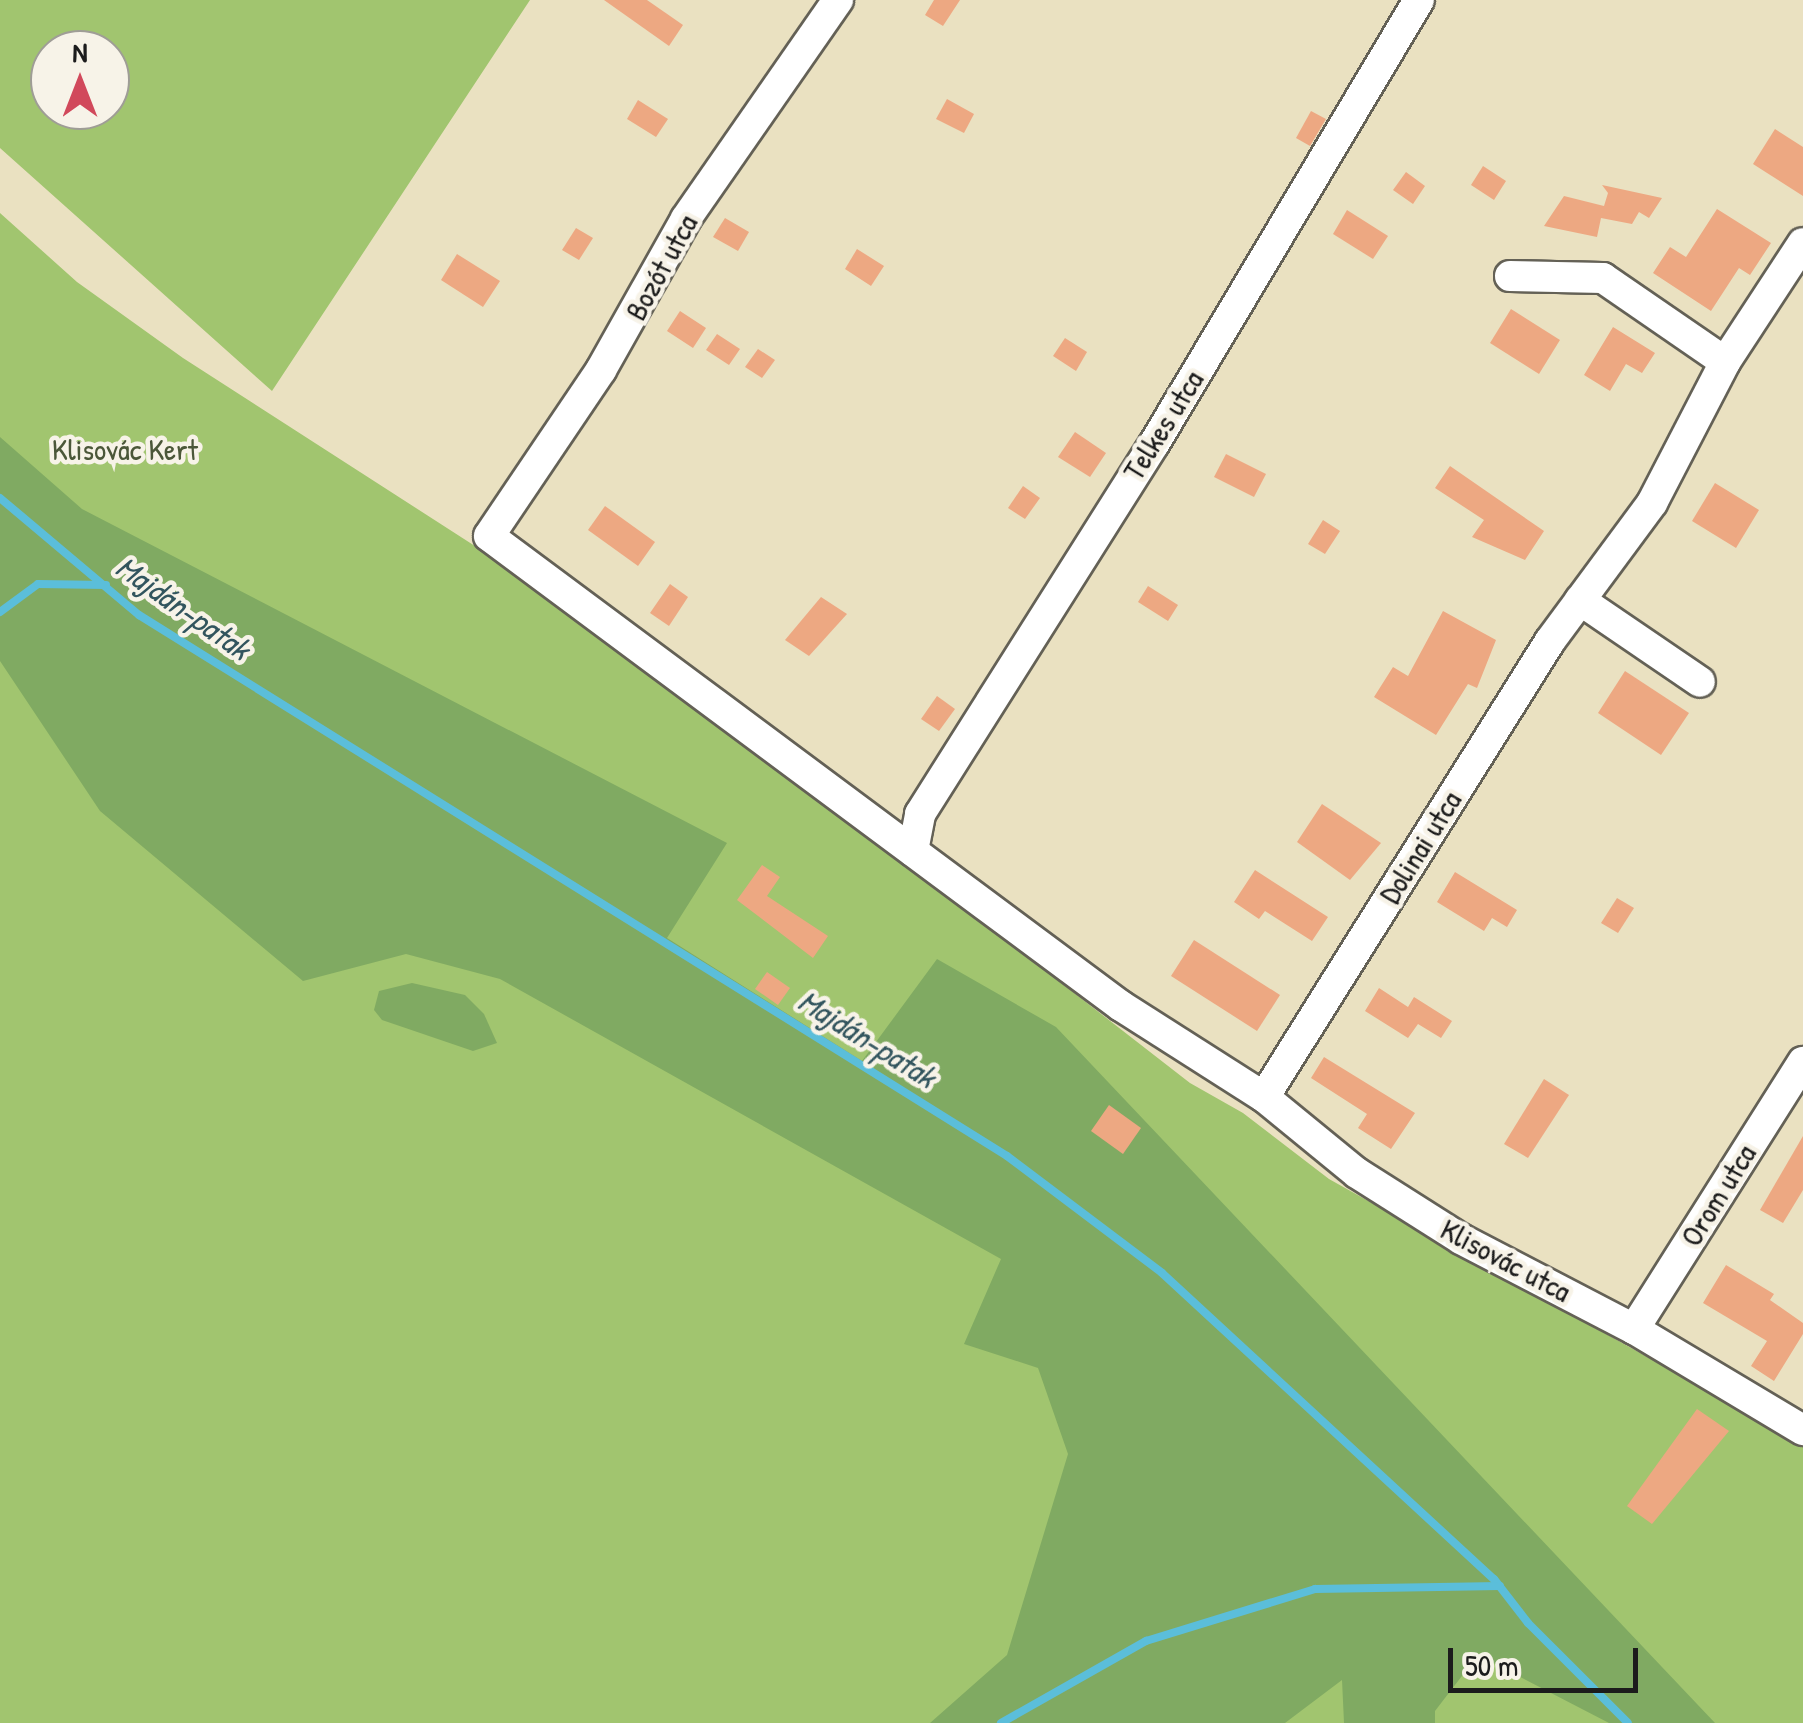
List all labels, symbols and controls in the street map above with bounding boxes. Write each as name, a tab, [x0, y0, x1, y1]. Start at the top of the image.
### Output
north arrow	[30, 30, 130, 130]
text: N	[73, 33, 87, 71]
street label: Bozót utca	[617, 208, 705, 326]
street label: Telkes utca	[1115, 364, 1211, 486]
park label: Klisovác Kert	[52, 431, 198, 467]
water label: Majdán-patak	[109, 548, 257, 668]
street label: Dolinai utca	[1371, 784, 1469, 910]
water label: Majdán-patak	[791, 982, 943, 1096]
street label: Orom utca	[1673, 1137, 1763, 1253]
street label: Klisovác utca	[1435, 1211, 1577, 1309]
scale bar	[1453, 1628, 1643, 1690]
text: 50 m	[1465, 1645, 1518, 1685]

